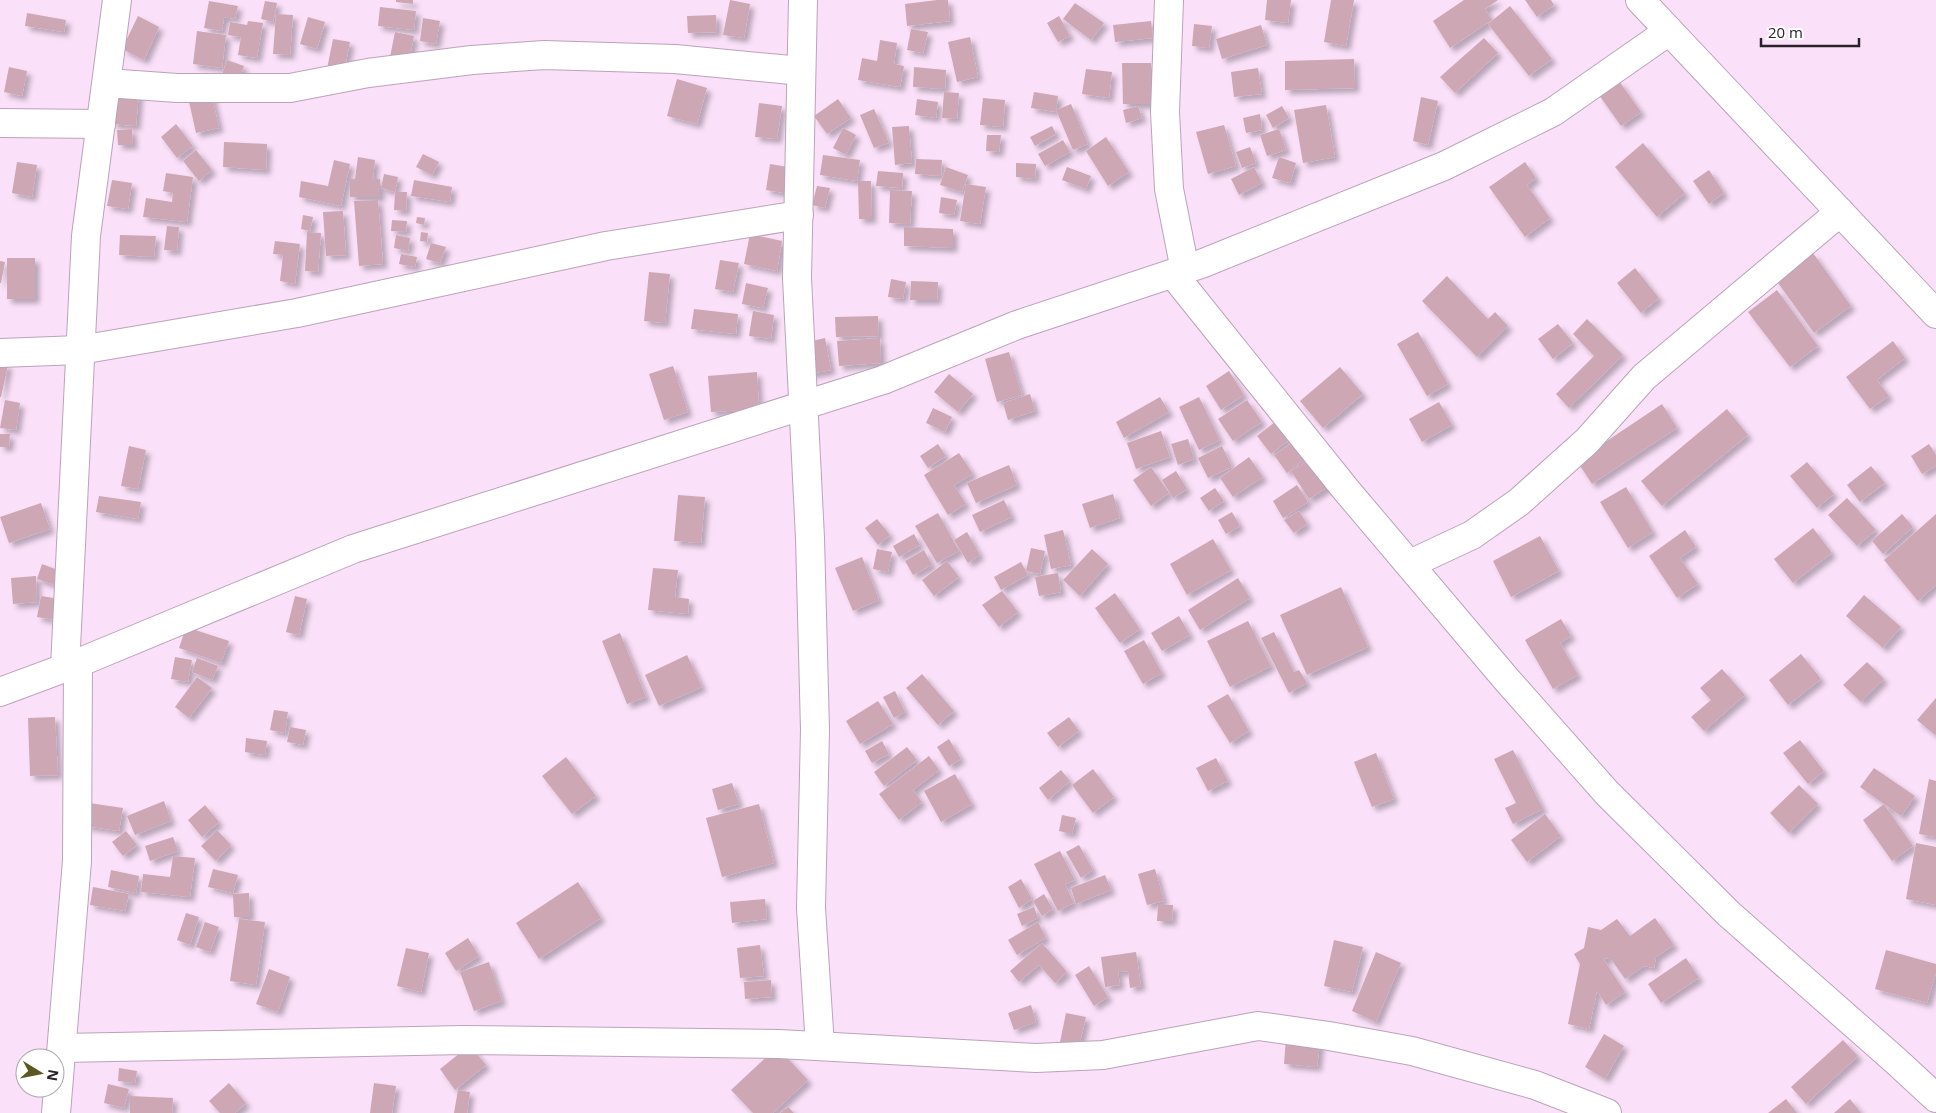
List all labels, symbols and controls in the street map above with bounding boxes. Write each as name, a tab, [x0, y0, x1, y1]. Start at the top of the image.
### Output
scale bar	[1761, 15, 1858, 47]
text: 20 m	[1768, 22, 1803, 42]
north arrow	[15, 1048, 65, 1098]
text: N	[43, 1068, 64, 1083]

